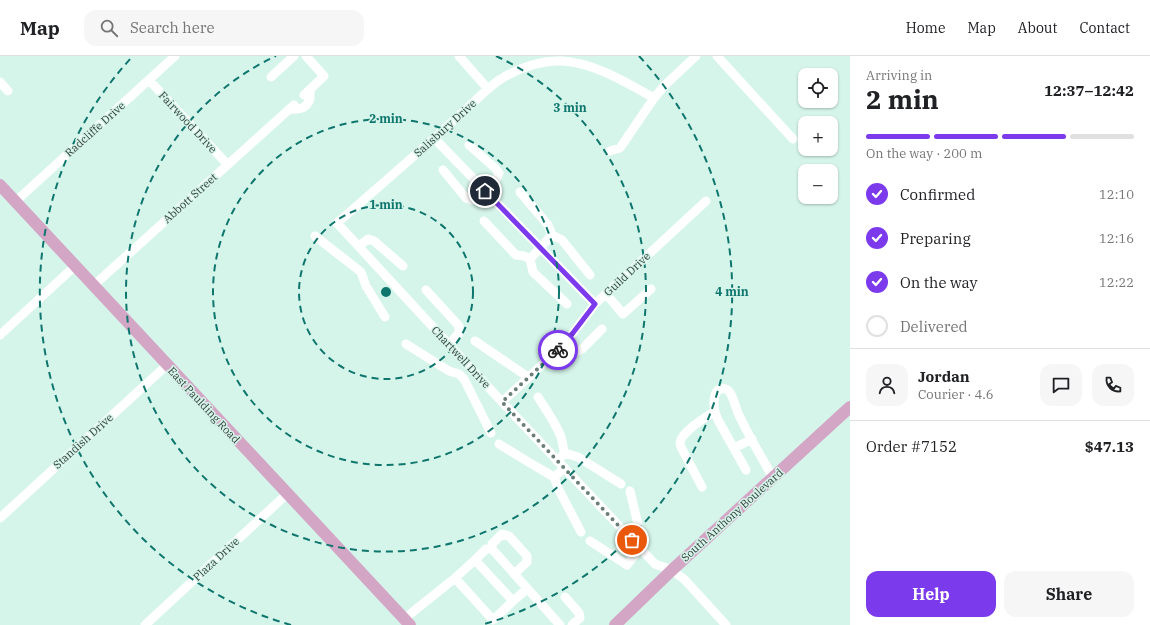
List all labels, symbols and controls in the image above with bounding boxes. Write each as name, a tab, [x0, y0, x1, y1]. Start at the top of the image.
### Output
search box	[84, 10, 364, 46]
text: Map	[20, 16, 60, 40]
icon: search	[98, 17, 120, 39]
text: Search here	[130, 18, 214, 37]
text: Home	[906, 19, 945, 37]
text: Map	[967, 19, 996, 37]
text: About	[1018, 19, 1057, 37]
text: Contact	[1079, 19, 1130, 37]
text: Arriving in	[866, 67, 932, 84]
map controls	[798, 68, 838, 204]
button: locate	[798, 68, 838, 108]
text: 12:37–12:42	[1044, 81, 1134, 100]
text: 2 min	[866, 82, 939, 116]
street label: Fairwood Drive	[156, 88, 220, 156]
street label: Salisbury Drive	[411, 96, 479, 160]
street label: Radcliffe Drive	[62, 98, 128, 160]
text: 3 min	[553, 100, 587, 115]
text: 2 min	[369, 111, 403, 126]
button: +	[798, 116, 838, 156]
text: On the way · 200 m	[866, 145, 982, 162]
button: −	[798, 164, 838, 204]
street label: Abbott Street	[160, 170, 220, 226]
pin	[468, 174, 502, 208]
icon: home	[474, 180, 496, 202]
icon: check	[866, 183, 888, 205]
text: Confirmed	[900, 185, 975, 204]
text: 12:10	[1099, 186, 1134, 203]
text: 1 min	[369, 197, 403, 212]
icon: check	[866, 227, 888, 249]
text: Preparing	[900, 229, 971, 248]
text: 12:16	[1099, 230, 1134, 247]
street label: Guild Drive	[601, 249, 653, 299]
icon: check	[866, 271, 888, 293]
text: On the way	[900, 273, 978, 292]
text: 12:22	[1099, 274, 1134, 291]
text: 4 min	[715, 284, 749, 299]
centre of rings	[379, 285, 393, 299]
text: Delivered	[900, 317, 968, 336]
street label: Chartwell Drive	[429, 323, 494, 391]
courier	[538, 330, 578, 370]
icon: bike	[547, 339, 569, 361]
street label: East Paulding Road	[165, 364, 243, 446]
button: person	[866, 364, 908, 406]
button: chat	[1040, 364, 1082, 406]
button: phone	[1092, 364, 1134, 406]
text: Jordan	[918, 367, 970, 386]
text: Courier · 4.6	[918, 386, 994, 403]
street label: Standish Drive	[50, 410, 116, 472]
text: Order #7152	[866, 437, 957, 456]
text: $47.13	[1085, 437, 1134, 456]
street label: South Anthony Boulevard	[678, 465, 786, 565]
pin	[615, 523, 649, 557]
icon: bag	[621, 529, 643, 551]
street label: Plaza Drive	[190, 534, 242, 584]
button: Help	[866, 571, 996, 617]
button: Share	[1004, 571, 1134, 617]

